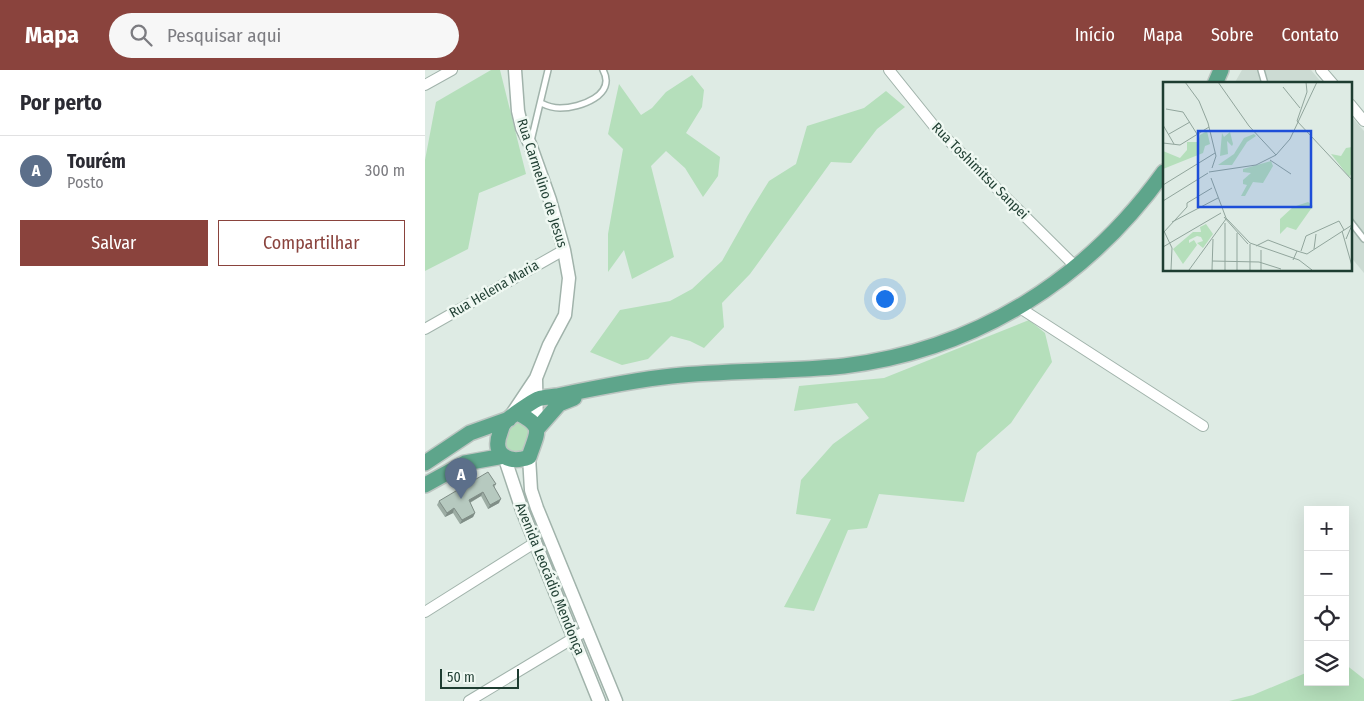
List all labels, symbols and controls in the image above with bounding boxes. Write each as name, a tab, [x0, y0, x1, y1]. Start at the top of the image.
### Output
search box	[109, 13, 459, 58]
text: Mapa	[25, 21, 79, 49]
icon: search	[127, 21, 155, 49]
text: Pesquisar aqui	[167, 24, 281, 47]
text: Início	[1075, 24, 1115, 46]
text: Mapa	[1143, 24, 1183, 46]
text: Sobre	[1211, 24, 1254, 46]
text: Contato	[1282, 24, 1339, 46]
inset map	[1163, 82, 1351, 271]
text: Por perto	[20, 90, 102, 116]
street label: Rua Carmelino de Jesus	[513, 116, 571, 250]
street label: Rua Toshimitsu Sanpei	[928, 119, 1032, 223]
text: Tourém	[67, 150, 126, 173]
text: A	[32, 161, 40, 180]
text: 300 m	[365, 161, 405, 180]
text: Posto	[67, 173, 104, 192]
button: Salvar	[20, 220, 208, 266]
button: Compartilhar	[218, 220, 405, 266]
street label: Rua Helena Maria	[446, 256, 542, 322]
your location	[872, 286, 898, 312]
pin: A	[445, 458, 477, 499]
street label: Avenida Leocádio Mendonça	[512, 500, 588, 658]
map controls	[1304, 506, 1349, 686]
button: +	[1304, 506, 1349, 551]
button: −	[1304, 551, 1349, 596]
button: locate	[1304, 596, 1349, 641]
button: layers	[1304, 641, 1349, 686]
scale bar	[440, 666, 519, 689]
text: 50 m	[447, 669, 475, 686]

